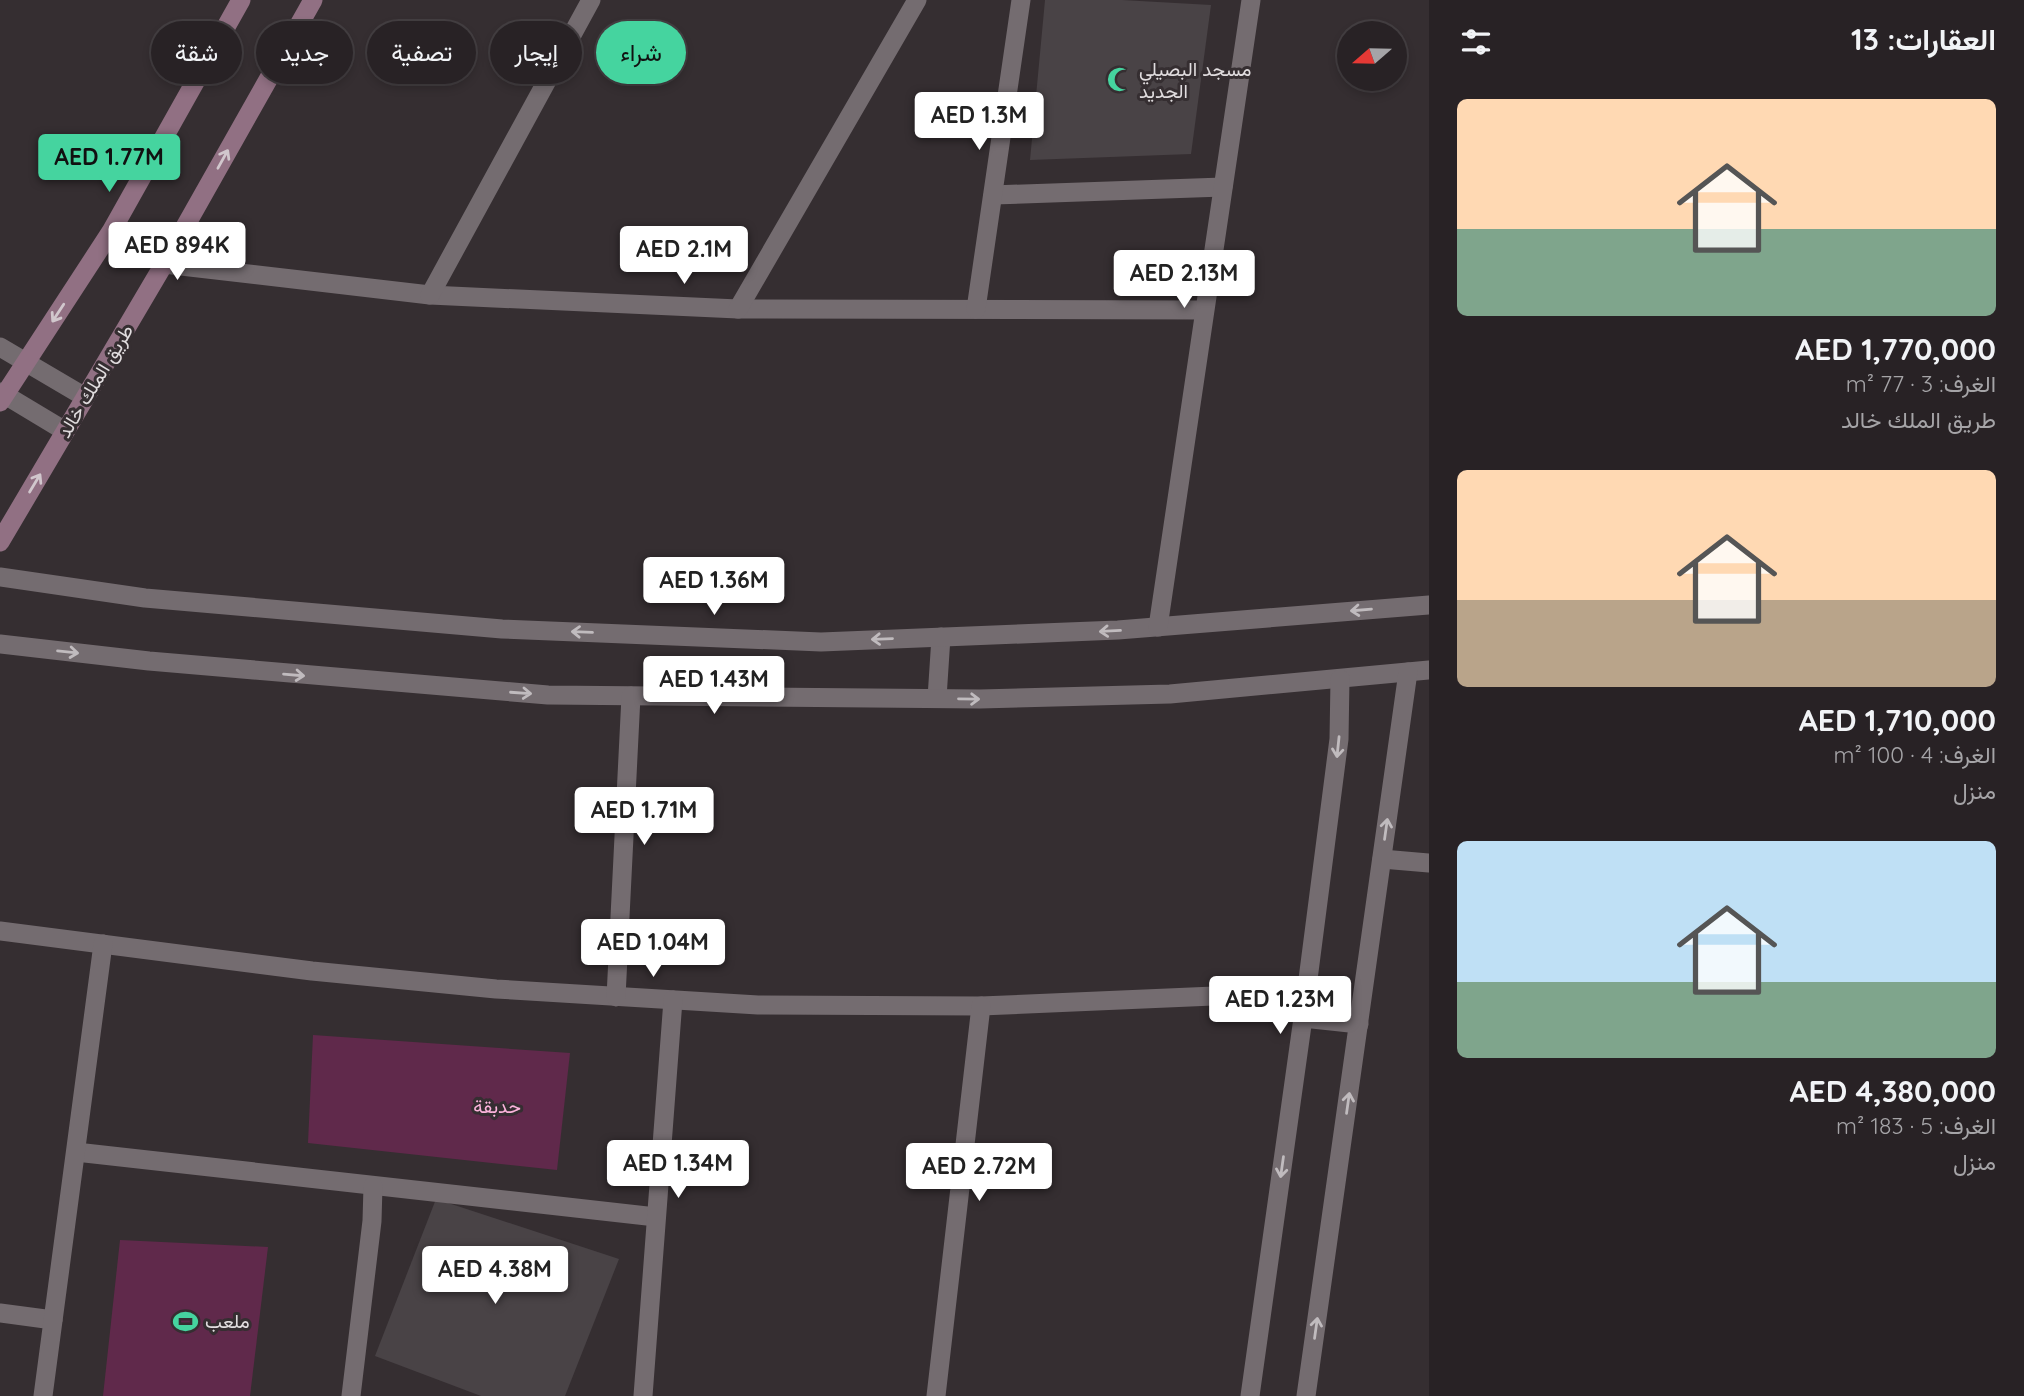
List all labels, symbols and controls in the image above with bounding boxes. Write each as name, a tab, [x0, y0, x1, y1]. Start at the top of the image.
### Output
text: العقارات: 13	[1851, 20, 1996, 58]
chip: شقة	[151, 21, 242, 84]
chip: جديد	[256, 21, 353, 84]
chip: تصفية	[367, 21, 476, 84]
chip: إيجار	[490, 21, 582, 84]
chip: شراء	[596, 21, 686, 84]
north arrow	[1337, 21, 1407, 91]
map controls	[1337, 21, 1407, 91]
icon: filters	[1457, 23, 1495, 61]
place label: مسجد البصيلي الجديد	[1139, 57, 1251, 103]
mosque icon: مسجد البصيلي الجديد	[1105, 66, 1133, 94]
pin: AED 1.3M	[907, 92, 1051, 152]
text: AED 1.3M	[931, 100, 1027, 129]
pin: AED 1.77M	[29, 134, 189, 194]
text: AED 1.77M	[54, 142, 164, 171]
icon: home	[1664, 145, 1790, 271]
one-way arrow	[217, 149, 230, 170]
pin: AED 894K	[105, 222, 249, 282]
pin: AED 2.1M	[612, 226, 756, 286]
text: AED 894K	[125, 230, 230, 259]
text: AED 2.1M	[636, 234, 732, 263]
pin: AED 2.13M	[1104, 250, 1264, 310]
text: AED 2.13M	[1130, 258, 1238, 287]
one-way arrow	[51, 302, 65, 322]
street label: طريق الملك خالد	[52, 320, 138, 442]
text: AED 1,770,000	[1795, 330, 1996, 368]
text: الغرف: 3 · 77 m²	[1846, 369, 1996, 398]
text: طريق الملك خالد	[1841, 405, 1996, 434]
one-way arrow	[28, 473, 42, 493]
icon: home	[1664, 516, 1790, 642]
pin: AED 1.36M	[634, 558, 794, 617]
text: AED 1.36M	[659, 565, 769, 594]
one-way arrow	[1350, 604, 1373, 617]
one-way arrow	[1099, 624, 1122, 637]
one-way arrow	[570, 626, 593, 639]
one-way arrow	[871, 633, 894, 646]
one-way arrow	[56, 646, 79, 659]
pin: AED 1.43M	[634, 656, 794, 716]
text: AED 1.43M	[659, 664, 769, 693]
one-way arrow	[282, 668, 305, 681]
one-way arrow	[509, 687, 532, 700]
one-way arrow	[957, 692, 980, 706]
text: AED 1,710,000	[1799, 701, 1996, 739]
one-way arrow	[1331, 735, 1344, 758]
text: الغرف: 4 · 100 m²	[1833, 740, 1996, 769]
text: منزل	[1953, 776, 1996, 805]
pin: AED 1.71M	[564, 788, 724, 847]
text: AED 1.71M	[591, 795, 697, 824]
one-way arrow	[1379, 818, 1392, 841]
icon: home	[1664, 887, 1790, 1013]
pin: AED 1.04M	[573, 920, 733, 979]
text: AED 1.04M	[597, 927, 709, 956]
pin: AED 1.23M	[1200, 976, 1360, 1036]
text: AED 1.23M	[1225, 984, 1335, 1013]
text: AED 4,380,000	[1789, 1072, 1996, 1110]
one-way arrow	[1341, 1092, 1354, 1115]
park label: حدبقة	[473, 1094, 521, 1118]
text: الغرف: 5 · 183 m²	[1836, 1111, 1996, 1140]
pin: AED 1.34M	[598, 1140, 758, 1200]
pin: AED 2.72M	[899, 1144, 1059, 1203]
text: منزل	[1953, 1147, 1996, 1176]
text: AED 1.34M	[623, 1148, 733, 1177]
text: AED 2.72M	[922, 1151, 1036, 1180]
one-way arrow	[1275, 1155, 1288, 1178]
pin: AED 4.38M	[415, 1246, 575, 1306]
text: AED 4.38M	[438, 1254, 552, 1283]
sports icon: ملعب	[171, 1307, 199, 1335]
place label: ملعب	[205, 1309, 250, 1333]
one-way arrow	[1310, 1318, 1323, 1340]

